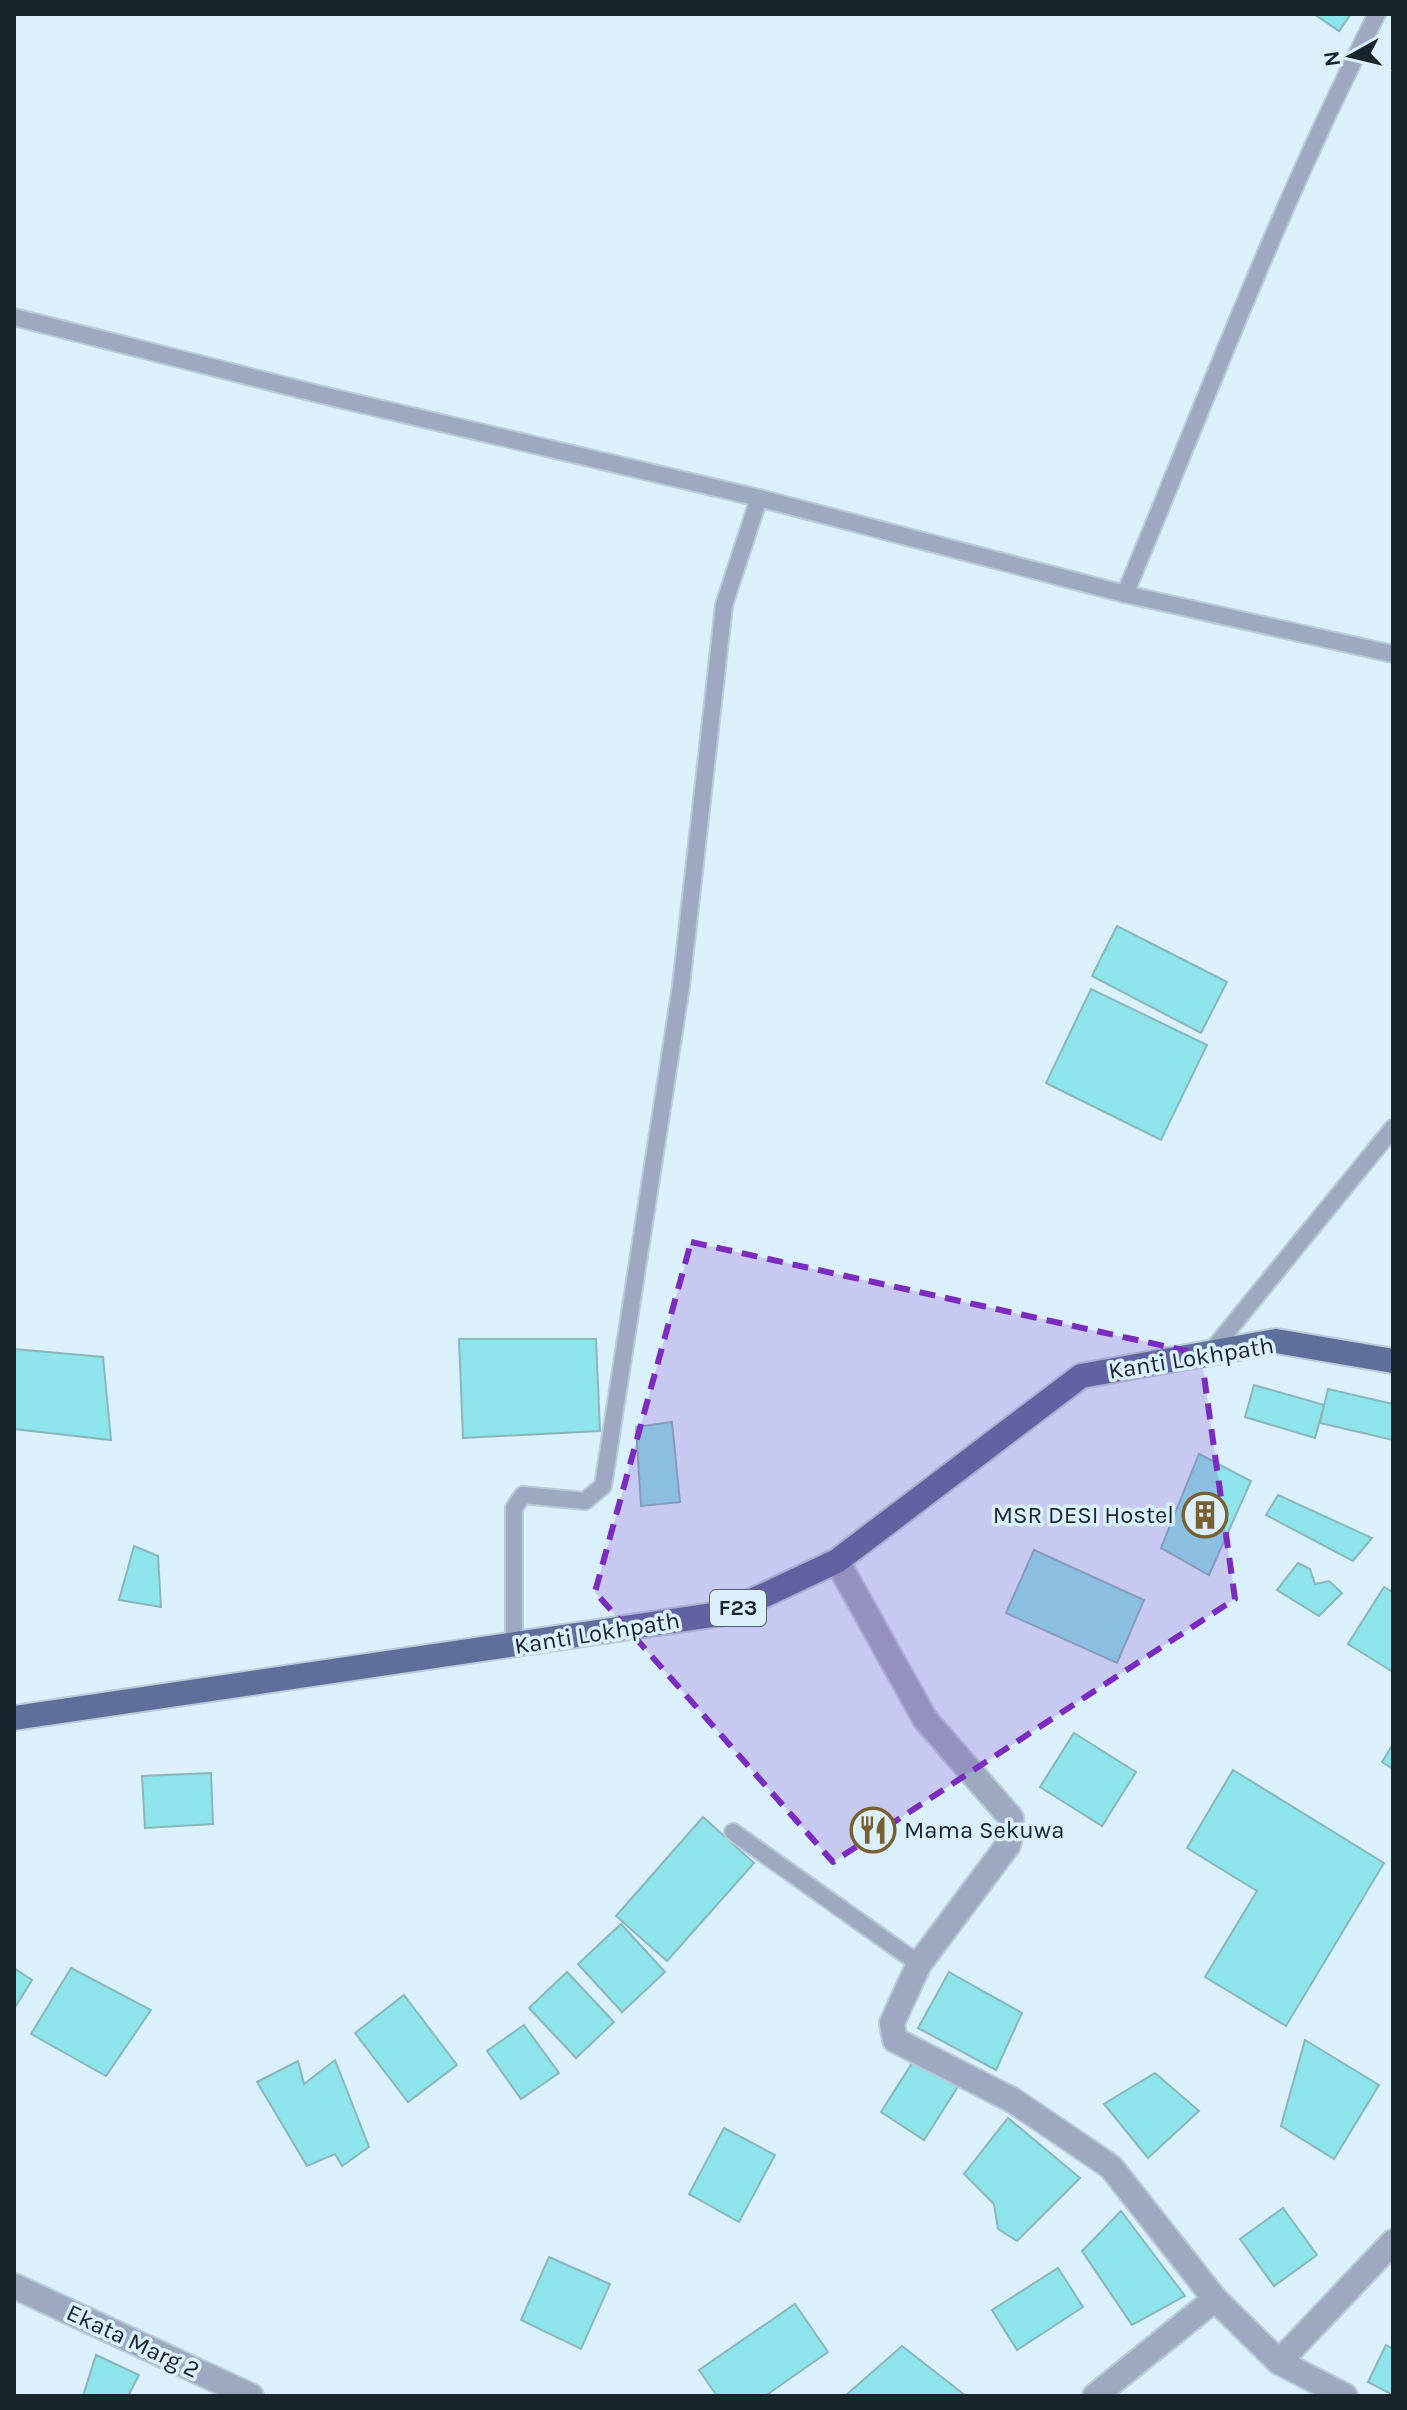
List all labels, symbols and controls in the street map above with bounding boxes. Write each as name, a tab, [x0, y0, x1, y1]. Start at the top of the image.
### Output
north arrow	[1311, 16, 1391, 96]
text: N	[1318, 49, 1346, 68]
street label: Kanti Lokhpath	[1106, 1331, 1276, 1385]
building icon: MSR DESI Hostel	[1181, 1491, 1229, 1539]
place label: MSR DESI Hostel	[993, 1501, 1174, 1529]
road number: F23	[710, 1590, 766, 1626]
street label: Kanti Lokhpath	[512, 1606, 682, 1660]
restaurant icon: Mama Sekuwa	[849, 1806, 897, 1854]
place label: Mama Sekuwa	[904, 1816, 1064, 1844]
street label: Ekata Marg 2	[62, 2298, 204, 2384]

